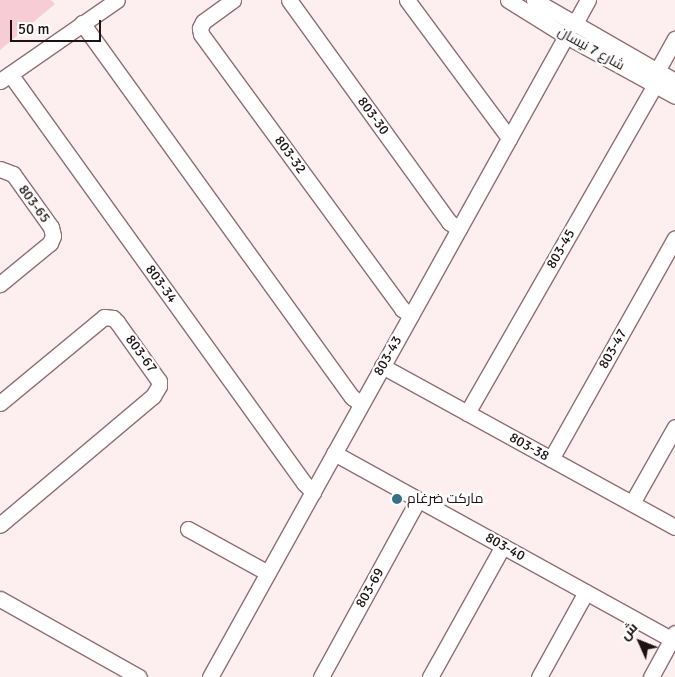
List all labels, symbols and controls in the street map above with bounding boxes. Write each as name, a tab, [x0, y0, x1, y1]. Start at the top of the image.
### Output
scale bar	[12, 10, 104, 42]
text: 50 m	[18, 20, 49, 38]
street label: شارع 7 نيسان	[554, 24, 628, 74]
street label: 803-30	[354, 94, 392, 138]
street label: 803-32	[271, 133, 309, 177]
street label: 803-65	[15, 182, 53, 226]
street label: 803-45	[543, 226, 579, 272]
street label: 803-34	[142, 262, 180, 306]
street label: 803-47	[595, 326, 631, 372]
street label: 803-67	[122, 332, 160, 376]
street label: 803-43	[370, 333, 406, 379]
street label: 803-38	[506, 429, 552, 465]
place label: ماركت ضرغام	[407, 491, 483, 507]
marker: ماركت ضرغام	[391, 493, 403, 505]
street label: 803-40	[482, 529, 528, 565]
street label: 803-69	[352, 565, 388, 611]
north arrow	[615, 617, 665, 667]
text: ش	[616, 619, 641, 644]

